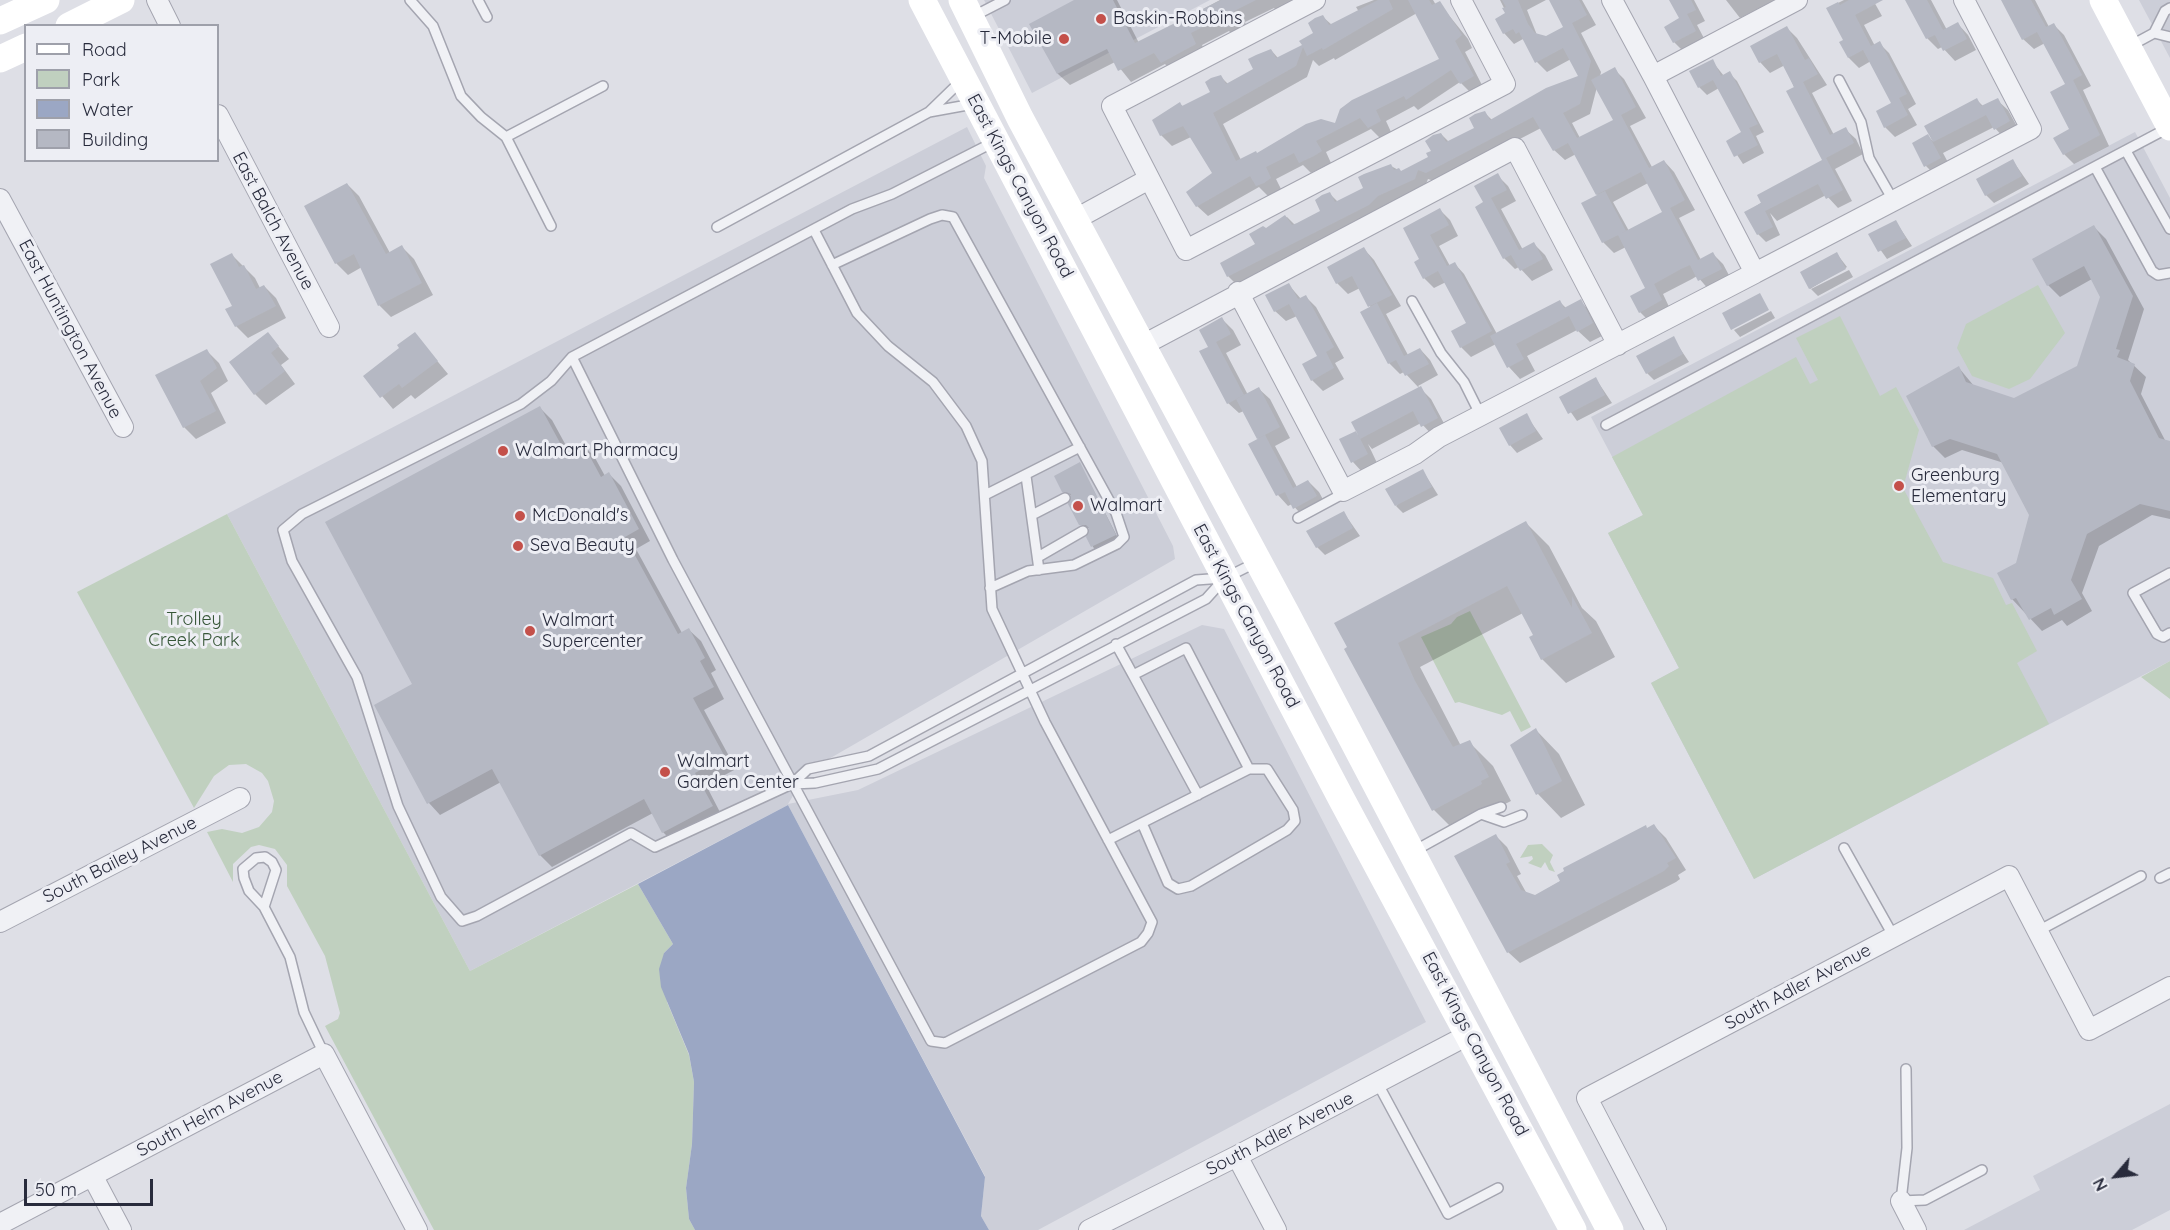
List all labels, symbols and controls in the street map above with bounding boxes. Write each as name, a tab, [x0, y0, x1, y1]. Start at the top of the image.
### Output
place label: Baskin-Robbins	[1113, 8, 1242, 30]
marker: Baskin-Robbins	[1094, 12, 1108, 26]
legend	[24, 24, 219, 162]
place label: T-Mobile	[979, 28, 1052, 50]
marker: T-Mobile	[1057, 32, 1071, 46]
text: Road	[82, 38, 127, 61]
text: Park	[82, 68, 120, 91]
street label: East Kings Canyon Road	[962, 90, 1078, 282]
text: Water	[82, 98, 133, 121]
text: Building	[82, 128, 148, 151]
street label: East Balch Avenue	[228, 148, 318, 294]
street label: East Huntington Avenue	[14, 236, 126, 422]
place label: Walmart Pharmacy	[515, 440, 678, 462]
marker: Walmart Pharmacy	[496, 444, 510, 458]
place label: Greenburg Elementary	[1911, 465, 2007, 508]
marker: Greenburg Elementary	[1892, 479, 1906, 493]
place label: Walmart	[1090, 495, 1163, 517]
marker: Walmart	[1071, 499, 1085, 513]
place label: McDonald's	[532, 505, 628, 527]
marker: McDonald's	[513, 509, 527, 523]
street label: East Kings Canyon Road	[1188, 520, 1304, 712]
place label: Seva Beauty	[530, 535, 635, 557]
marker: Seva Beauty	[511, 539, 525, 553]
park label: Trolley Creek Park	[148, 609, 240, 652]
place label: Walmart Supercenter	[542, 610, 643, 652]
marker: Walmart Supercenter	[523, 624, 537, 638]
place label: Walmart Garden Center	[677, 751, 799, 794]
marker: Walmart Garden Center	[658, 765, 672, 779]
street label: South Bailey Avenue	[40, 812, 200, 908]
street label: South Adler Avenue	[1721, 939, 1875, 1035]
street label: East Kings Canyon Road	[1417, 948, 1533, 1140]
street label: South Helm Avenue	[133, 1066, 287, 1162]
street label: South Adler Avenue	[1203, 1087, 1357, 1181]
north arrow	[2086, 1146, 2146, 1206]
scale bar	[27, 1167, 156, 1205]
text: N	[2089, 1175, 2112, 1194]
text: 50 m	[35, 1178, 77, 1201]

